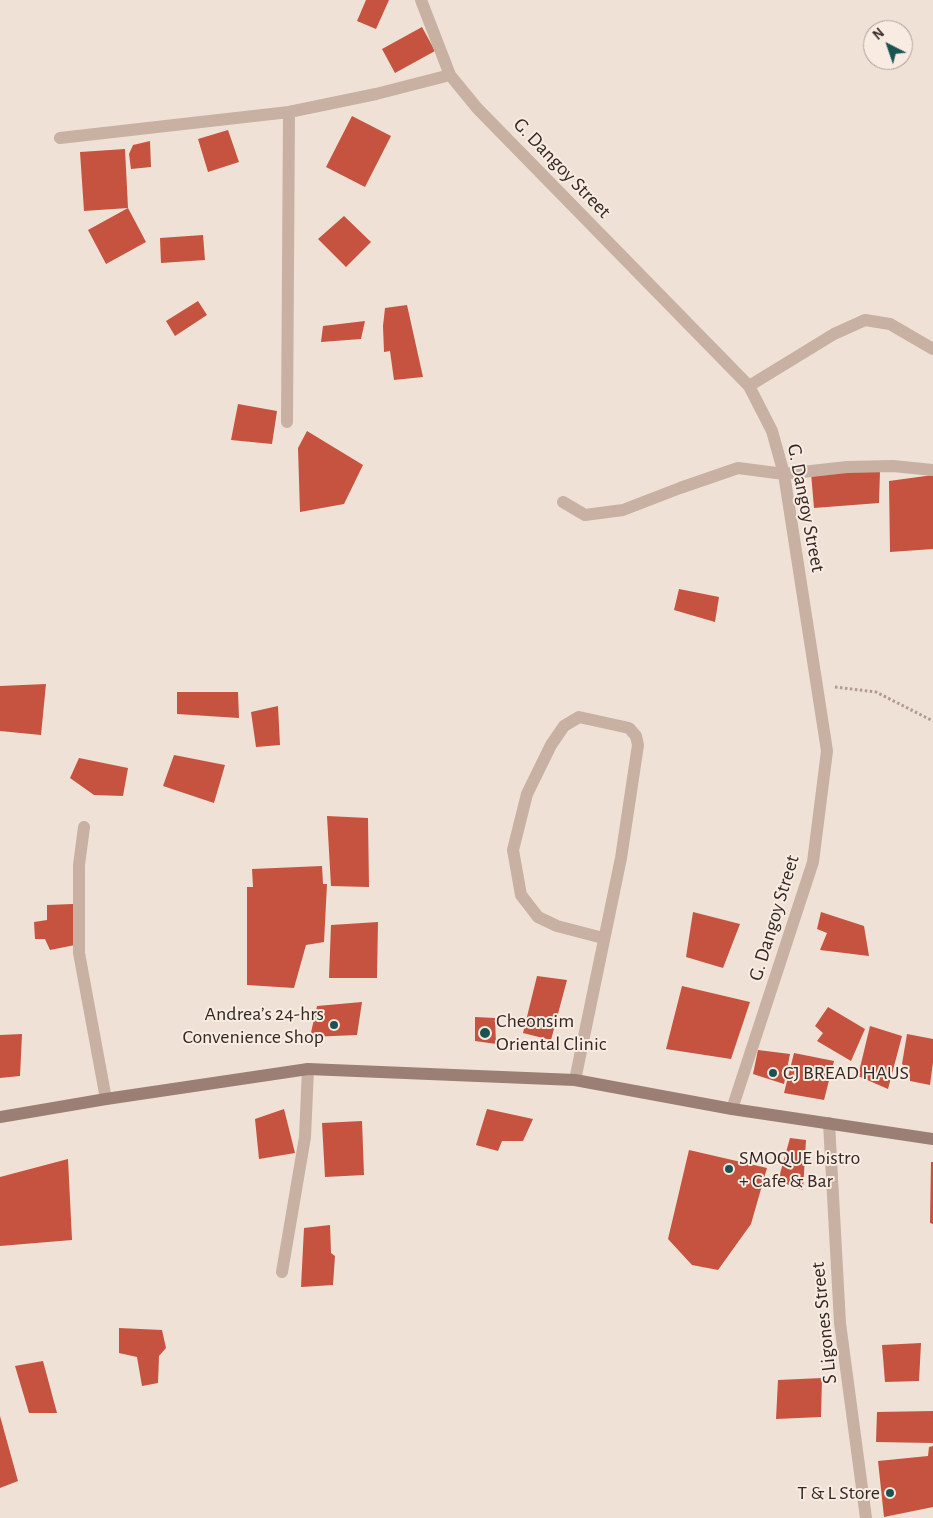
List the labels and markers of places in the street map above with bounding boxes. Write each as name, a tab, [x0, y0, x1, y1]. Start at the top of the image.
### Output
place label: Andrea’s 24-hrs Convenience Shop	[182, 1002, 324, 1049]
place label: Cheonsim Oriental Clinic	[496, 1009, 606, 1056]
marker: Andrea’s 24-hrs Convenience Shop	[328, 1019, 340, 1031]
marker: Cheonsim Oriental Clinic	[478, 1026, 492, 1040]
place label: CJ BREAD HAUS	[783, 1061, 909, 1085]
marker: CJ BREAD HAUS	[767, 1067, 779, 1079]
place label: SMOQUE bistro + Cafe & Bar	[739, 1146, 860, 1193]
marker: SMOQUE bistro + Cafe & Bar	[723, 1163, 735, 1175]
place label: T & L Store	[797, 1481, 880, 1505]
marker: T & L Store	[884, 1487, 896, 1499]

